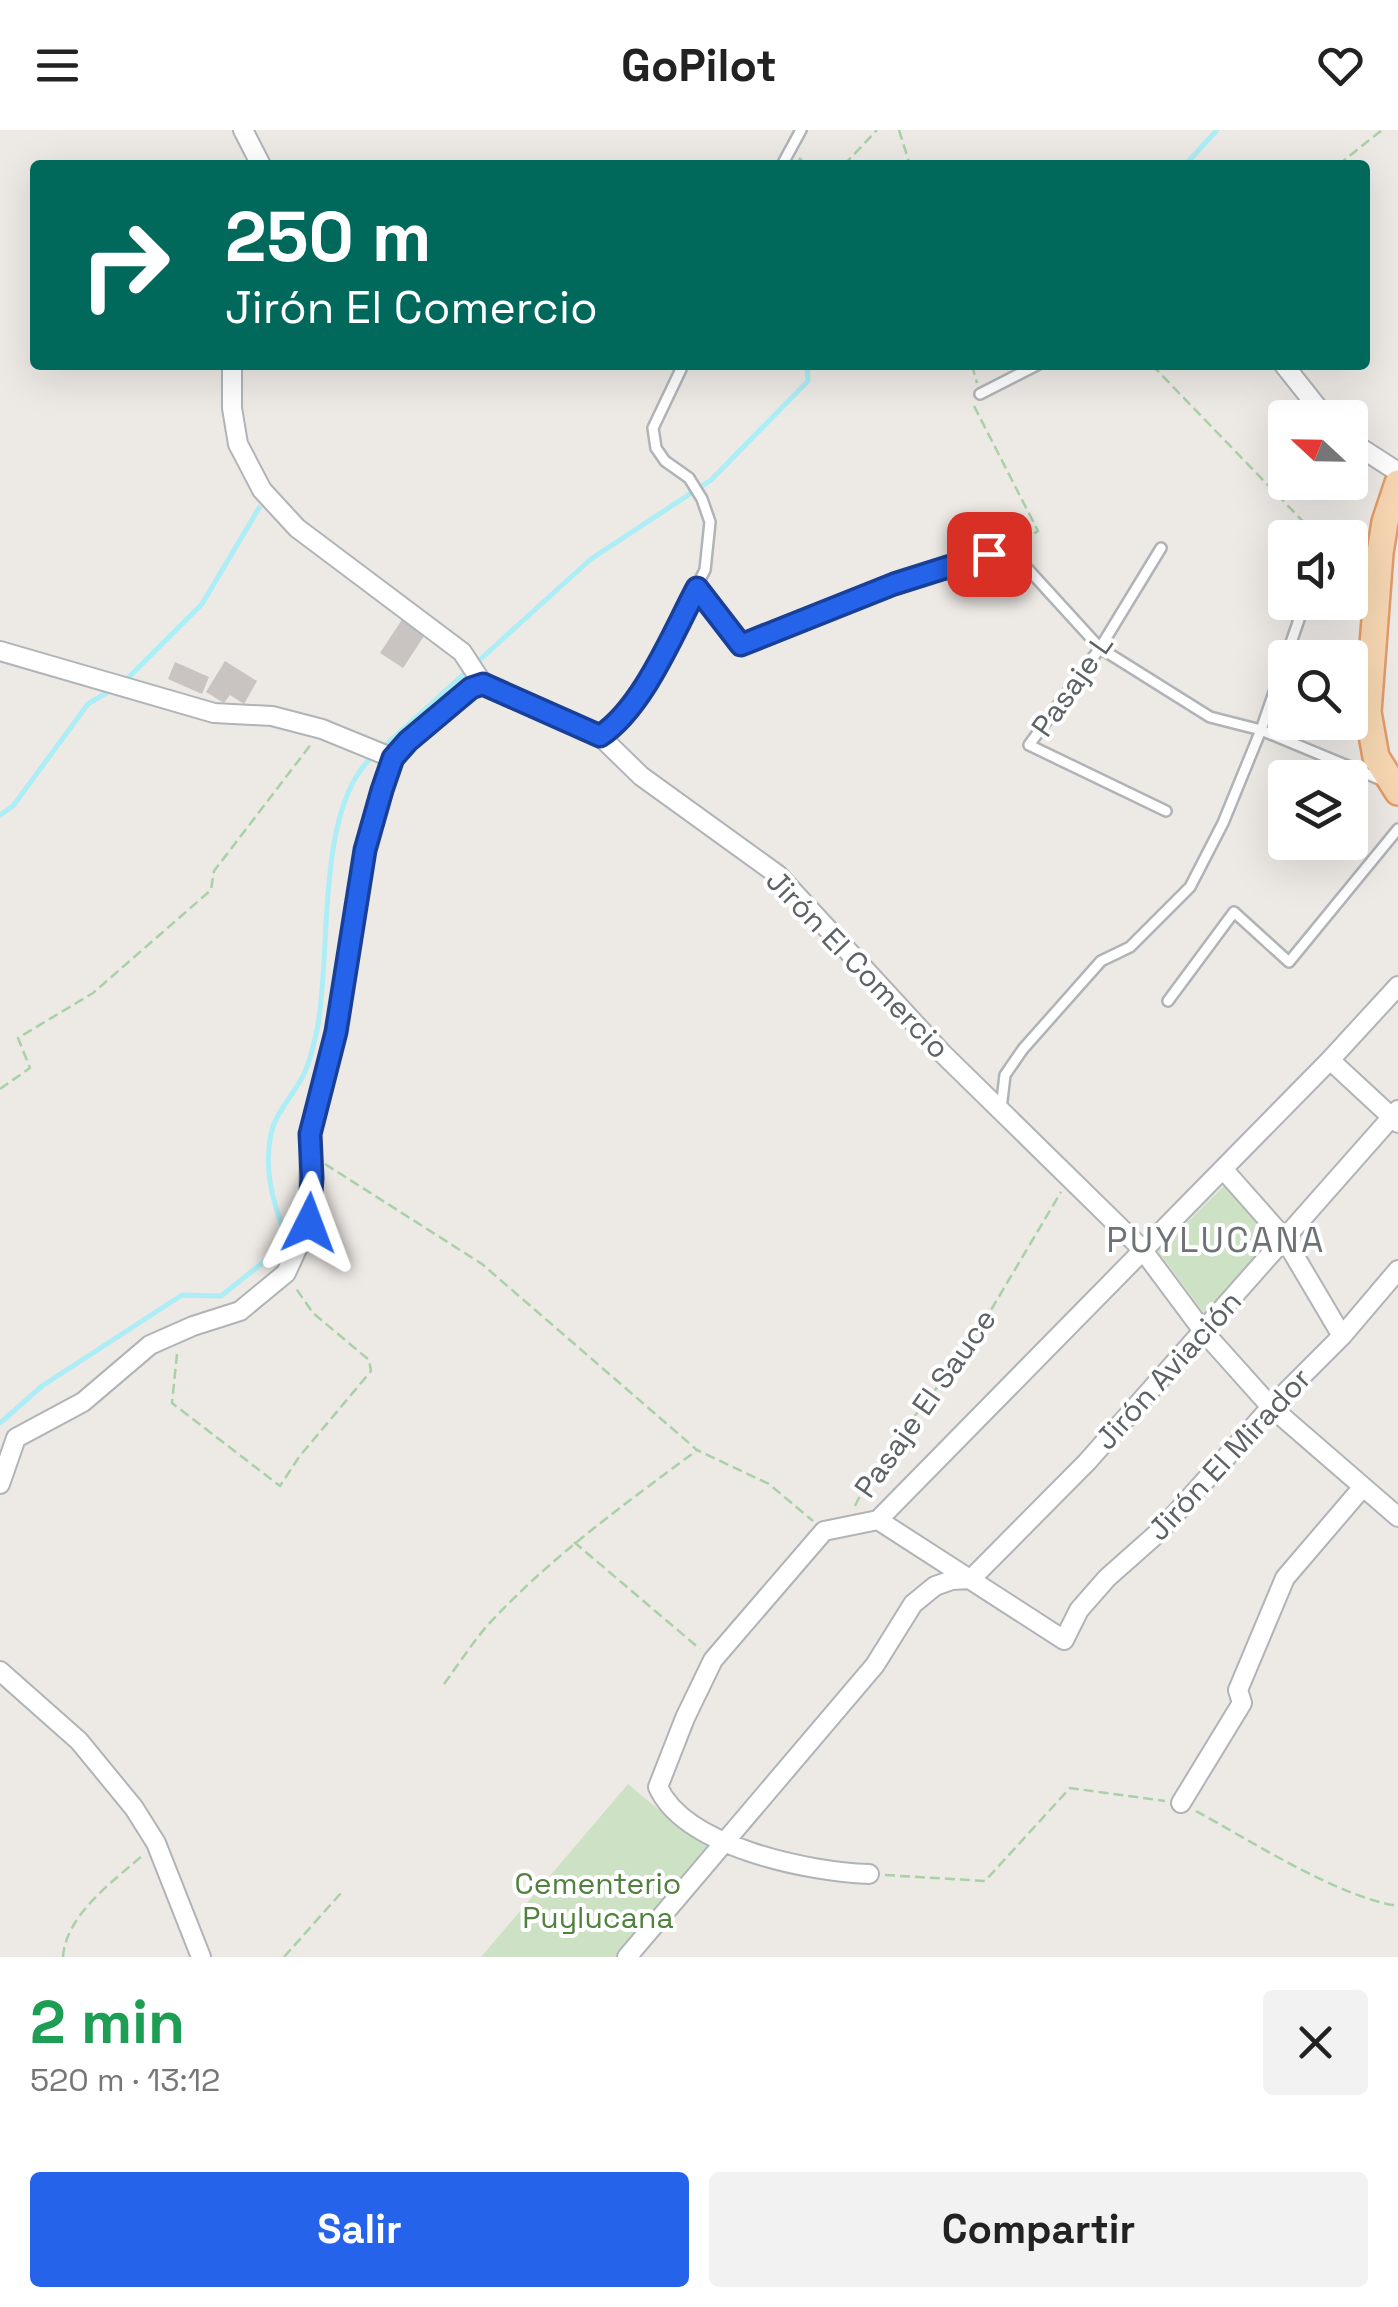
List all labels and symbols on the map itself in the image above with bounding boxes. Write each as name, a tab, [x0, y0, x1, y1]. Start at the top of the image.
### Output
north arrow	[1268, 400, 1368, 500]
pin	[947, 512, 1032, 597]
street label: Pasaje L	[1022, 626, 1122, 744]
street label: Jirón El Comercio	[758, 861, 958, 1067]
position arrow	[257, 1171, 361, 1275]
district label: PUYLUCANA	[1106, 1218, 1326, 1262]
street label: Jirón Aviación	[1086, 1282, 1250, 1458]
street label: Pasaje El Sauce	[845, 1301, 1005, 1505]
street label: Jirón El Mirador	[1139, 1359, 1319, 1549]
park label: Cementerio Puylucana	[515, 1864, 681, 1937]

